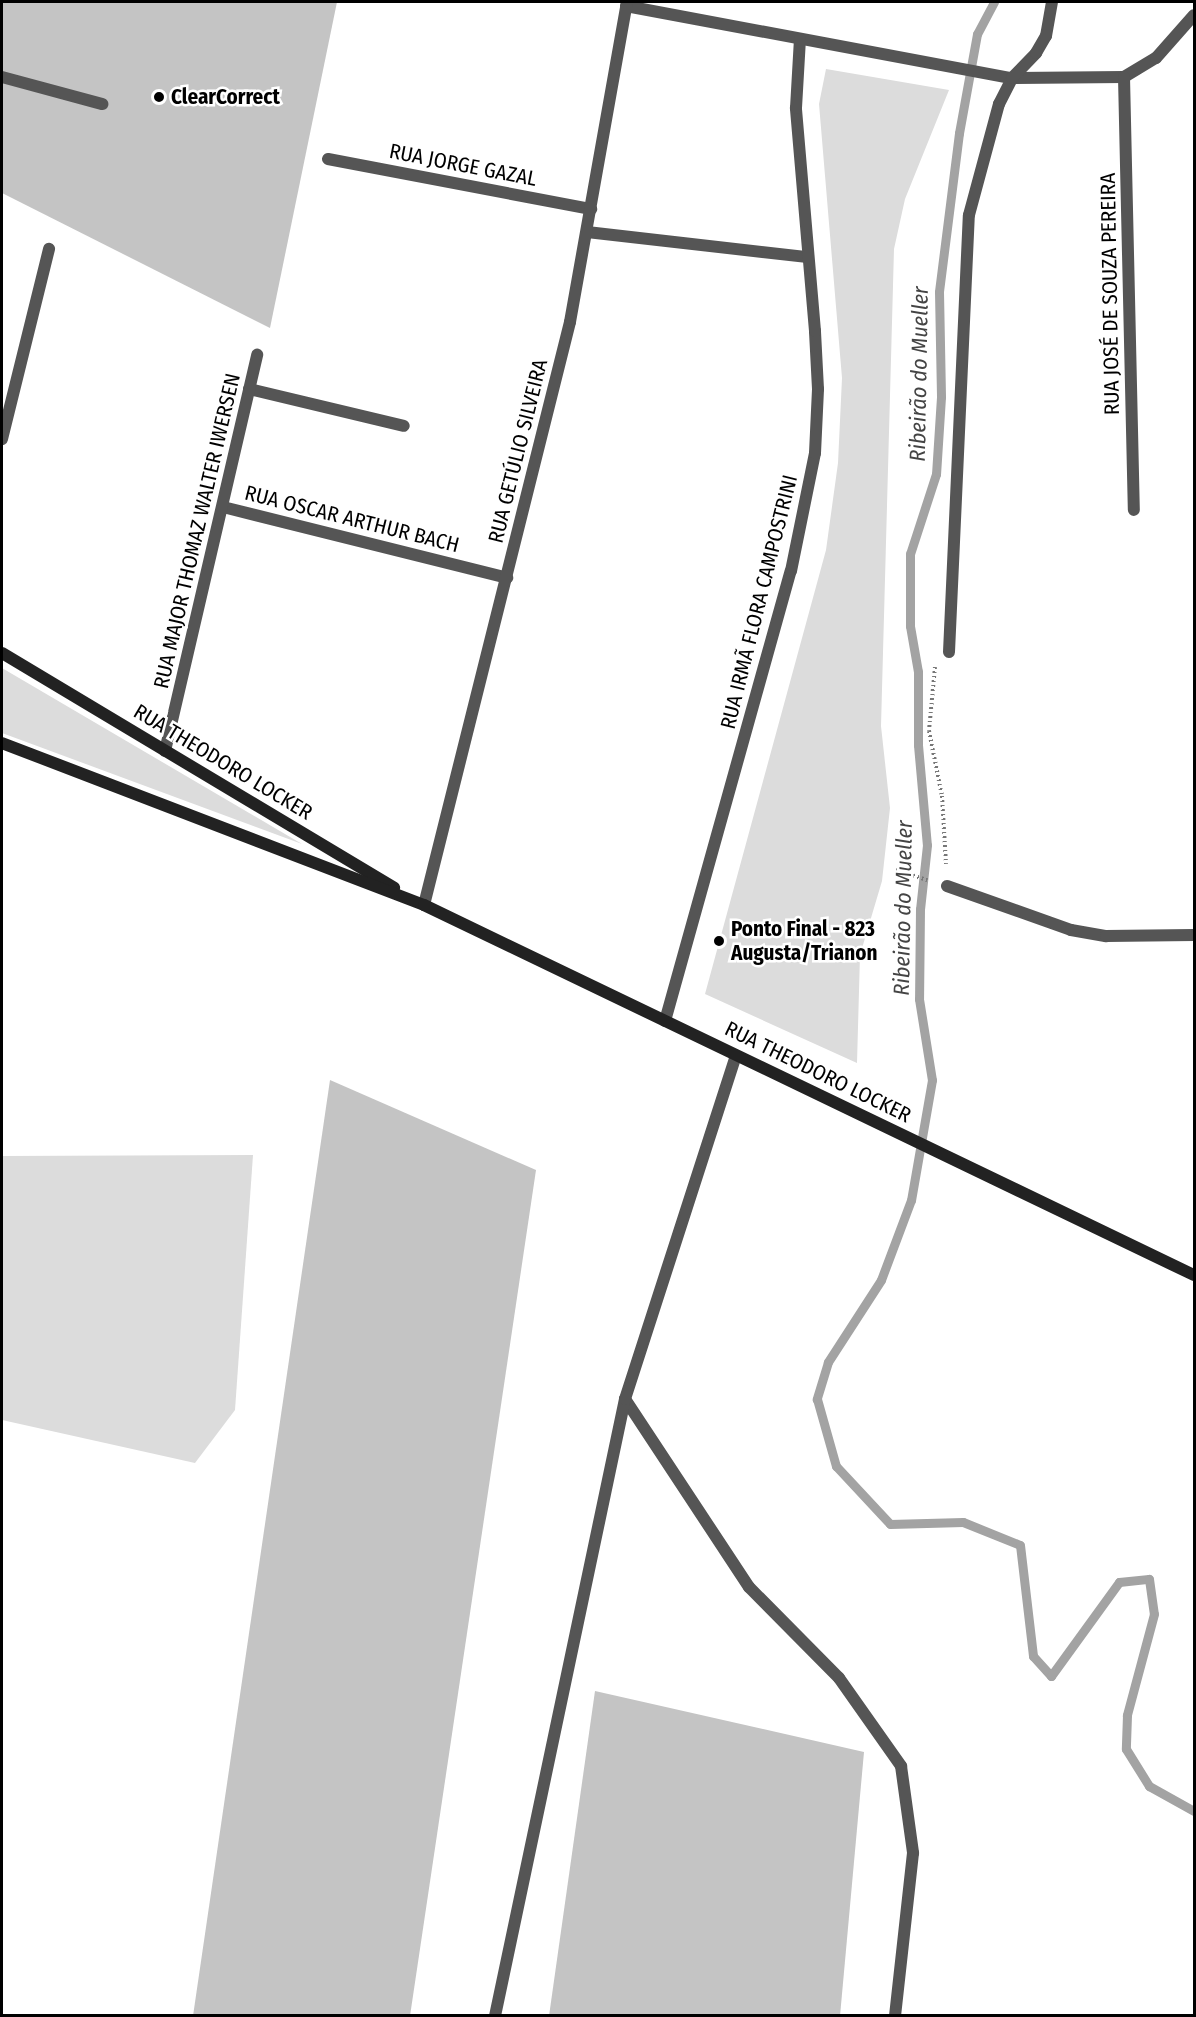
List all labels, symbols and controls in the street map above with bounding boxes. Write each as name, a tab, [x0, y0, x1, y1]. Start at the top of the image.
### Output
place label: ClearCorrect	[171, 84, 280, 110]
marker: ClearCorrect	[152, 90, 166, 104]
street label: RUA JORGE GAZAL	[387, 138, 539, 192]
street label: RUA JOSÉ DE SOUZA PEREIRA	[1095, 173, 1125, 415]
water label: Ribeirão do Mueller	[904, 286, 934, 462]
street label: RUA GETÚLIO SILVEIRA	[483, 356, 553, 546]
street label: RUA MAJOR THOMAZ WALTER IWERSEN	[148, 371, 246, 691]
street label: RUA IRMÃ FLORA CAMPOSTRINI	[715, 472, 803, 732]
street label: RUA OSCAR ARTHUR BACH	[242, 480, 462, 558]
street label: RUA THEODORO LOCKER	[129, 699, 317, 825]
water label: Ribeirão do Mueller	[888, 820, 918, 996]
place label: Ponto Final - 823 Augusta/Trianon	[731, 916, 878, 966]
marker: Ponto Final - 823 Augusta/Trianon	[712, 934, 726, 948]
street label: RUA THEODORO LOCKER	[721, 1016, 915, 1128]

